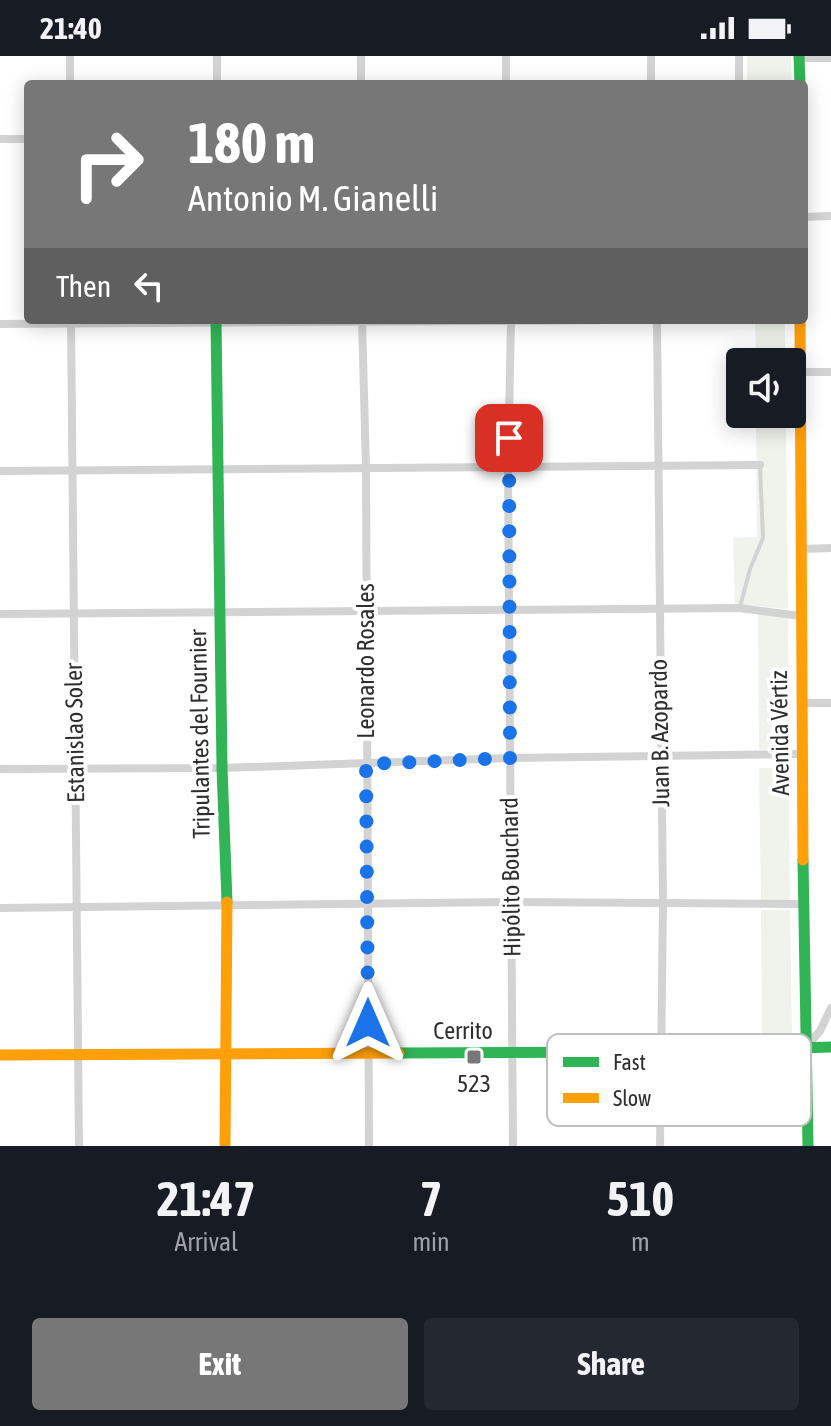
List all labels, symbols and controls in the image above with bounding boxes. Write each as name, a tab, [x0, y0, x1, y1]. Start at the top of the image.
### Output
text: 21:40	[40, 11, 102, 45]
text: 180 m	[188, 111, 315, 175]
icon: right	[56, 112, 160, 216]
text: Antonio M. Gianelli	[188, 177, 438, 219]
icon: left	[127, 264, 171, 308]
text: Then	[56, 269, 111, 303]
map controls	[726, 348, 806, 428]
button: sound	[726, 348, 806, 428]
pin	[475, 404, 543, 472]
icon: arrive	[487, 416, 531, 460]
street label: Leonardo Rosales	[352, 583, 379, 739]
street label: Tripulantes del Fournier	[184, 628, 215, 839]
street label: Juan B. Azopardo	[645, 659, 674, 807]
street label: Estanislao Soler	[60, 662, 89, 803]
street label: Avenida Vértiz	[765, 670, 794, 796]
street label: Hipólito Bouchard	[496, 797, 525, 957]
position arrow	[326, 981, 410, 1065]
street label: Cerrito	[433, 1017, 493, 1044]
legend	[547, 1034, 811, 1126]
marker: 523	[465, 1048, 483, 1066]
text: Fast	[613, 1049, 646, 1075]
place label: 523	[457, 1070, 491, 1097]
text: Slow	[613, 1085, 651, 1111]
text: 21:47	[157, 1171, 256, 1226]
text: 7	[420, 1171, 442, 1226]
text: 510	[607, 1171, 674, 1226]
text: Arrival	[174, 1227, 238, 1257]
text: min	[412, 1227, 450, 1257]
text: m	[631, 1227, 650, 1257]
button: Exit	[32, 1318, 408, 1410]
button: Share	[424, 1318, 799, 1410]

